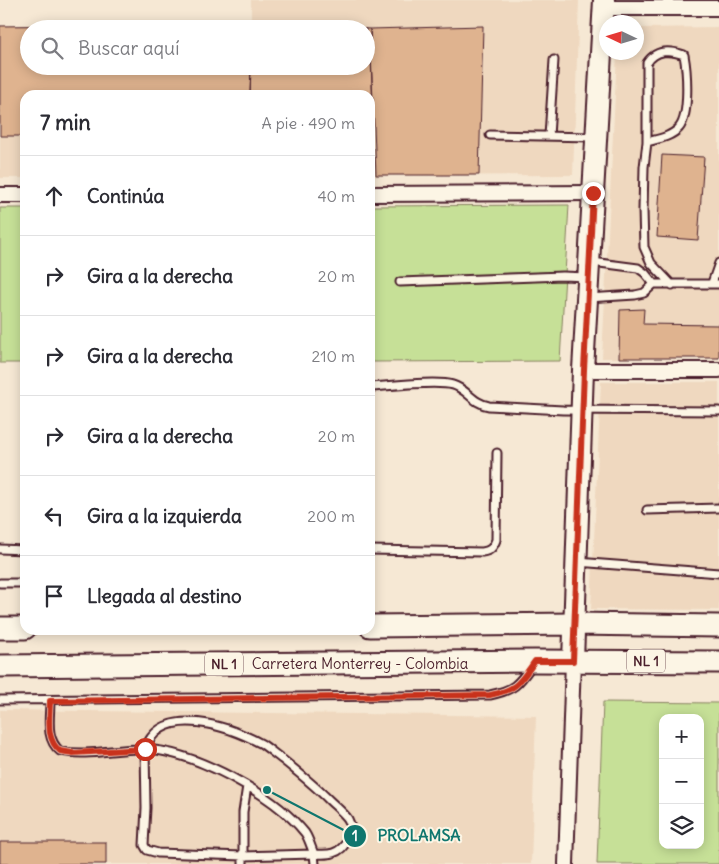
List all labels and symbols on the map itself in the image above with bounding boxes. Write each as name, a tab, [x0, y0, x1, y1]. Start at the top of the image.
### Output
north arrow	[599, 15, 644, 60]
route end	[582, 182, 605, 205]
road number: NL 1	[627, 649, 665, 672]
road number: NL 1	[205, 652, 243, 676]
street label: Carretera Monterrey - Colombia	[252, 654, 469, 673]
route start	[134, 738, 157, 761]
callout: PROLAMSA	[342, 820, 471, 851]
text: PROLAMSA	[377, 825, 461, 845]
text: 1	[352, 826, 358, 845]

